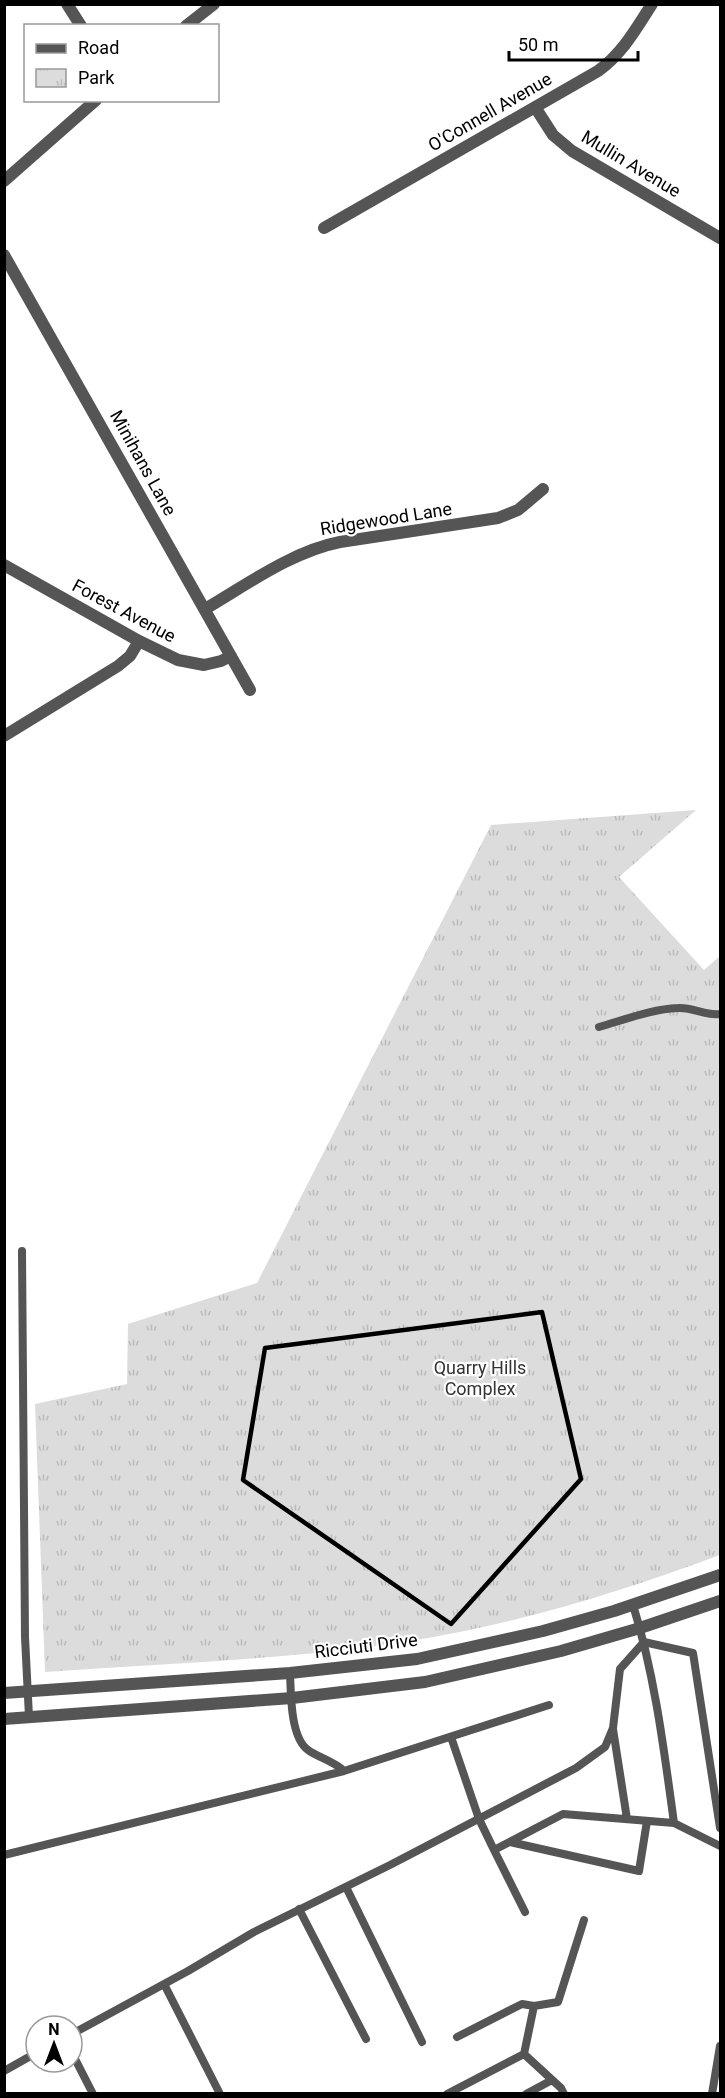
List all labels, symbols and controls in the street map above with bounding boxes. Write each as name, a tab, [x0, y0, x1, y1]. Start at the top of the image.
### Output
legend	[24, 24, 219, 102]
scale bar	[509, 24, 638, 62]
text: 50 m	[518, 34, 558, 55]
text: Road	[78, 37, 119, 58]
text: Park	[78, 67, 115, 88]
street label: O'Connell Avenue	[424, 68, 555, 155]
street label: Mullin Avenue	[578, 126, 685, 201]
street label: Minihans Lane	[106, 407, 181, 519]
street label: Ridgewood Lane	[319, 498, 453, 539]
street label: Forest Avenue	[69, 575, 179, 647]
park label: Quarry Hills Complex	[434, 1357, 526, 1399]
street label: Ricciuti Drive	[313, 1629, 419, 1662]
north arrow	[24, 2014, 84, 2074]
text: N	[48, 2020, 60, 2039]

